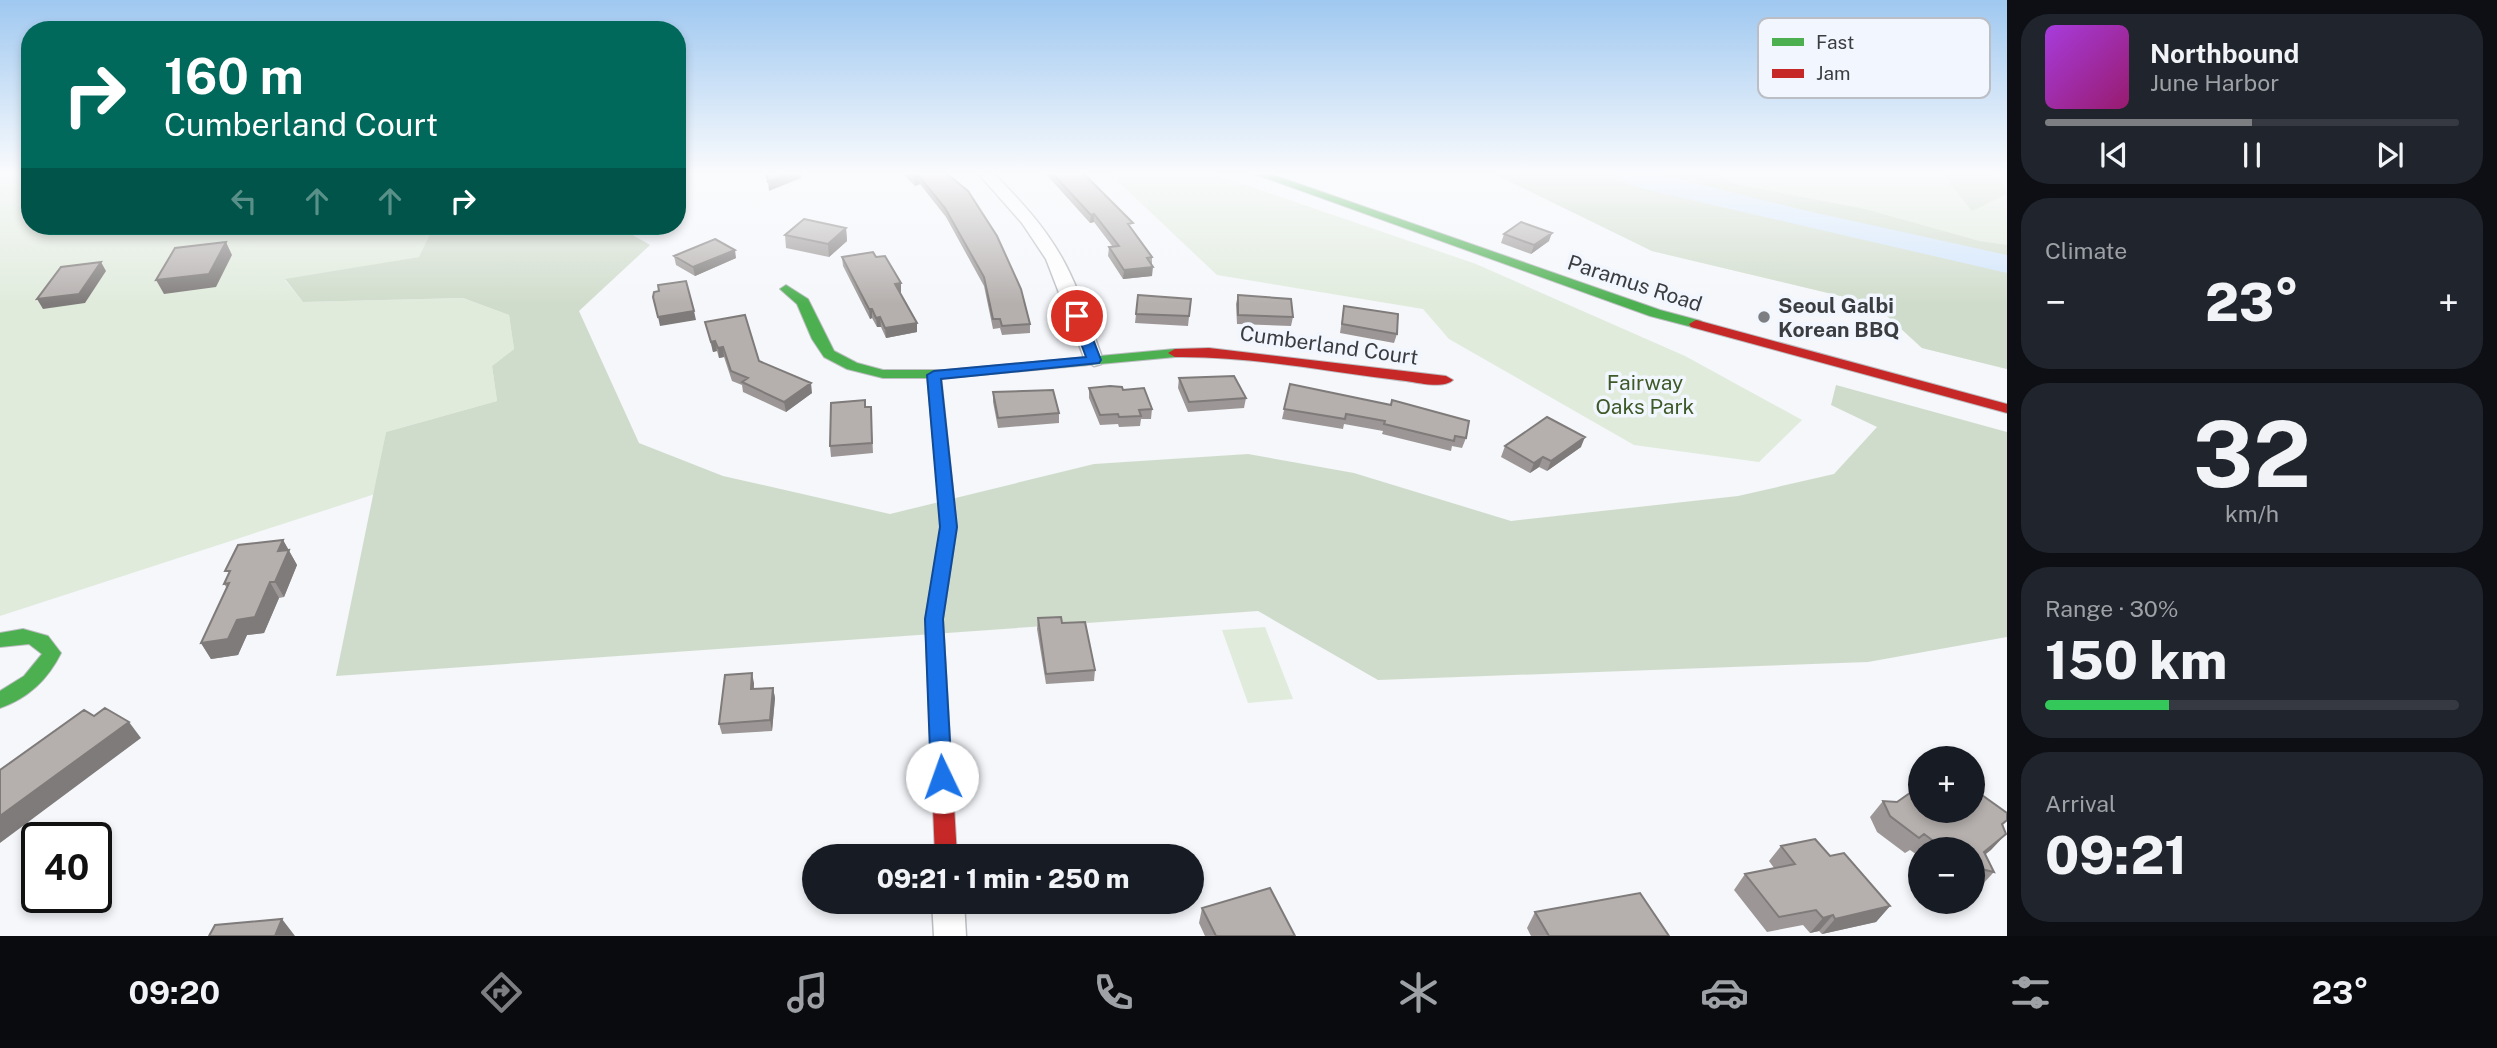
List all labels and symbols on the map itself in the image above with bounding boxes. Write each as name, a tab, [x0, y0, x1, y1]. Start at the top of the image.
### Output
legend	[1758, 18, 1990, 98]
text: Fast	[1816, 31, 1854, 53]
text: Jam	[1816, 62, 1850, 84]
street label: Paramus Road	[1565, 249, 1705, 317]
pin	[1047, 286, 1107, 346]
place label: Seoul Galbi Korean BBQ	[1778, 293, 1899, 342]
marker: Seoul Galbi Korean BBQ	[1756, 309, 1772, 325]
street label: Cumberland Court	[1238, 320, 1420, 370]
park label: Fairway Oaks Park	[1596, 370, 1695, 419]
position arrow	[905, 740, 979, 814]
speed limit sign: 40	[21, 822, 112, 913]

